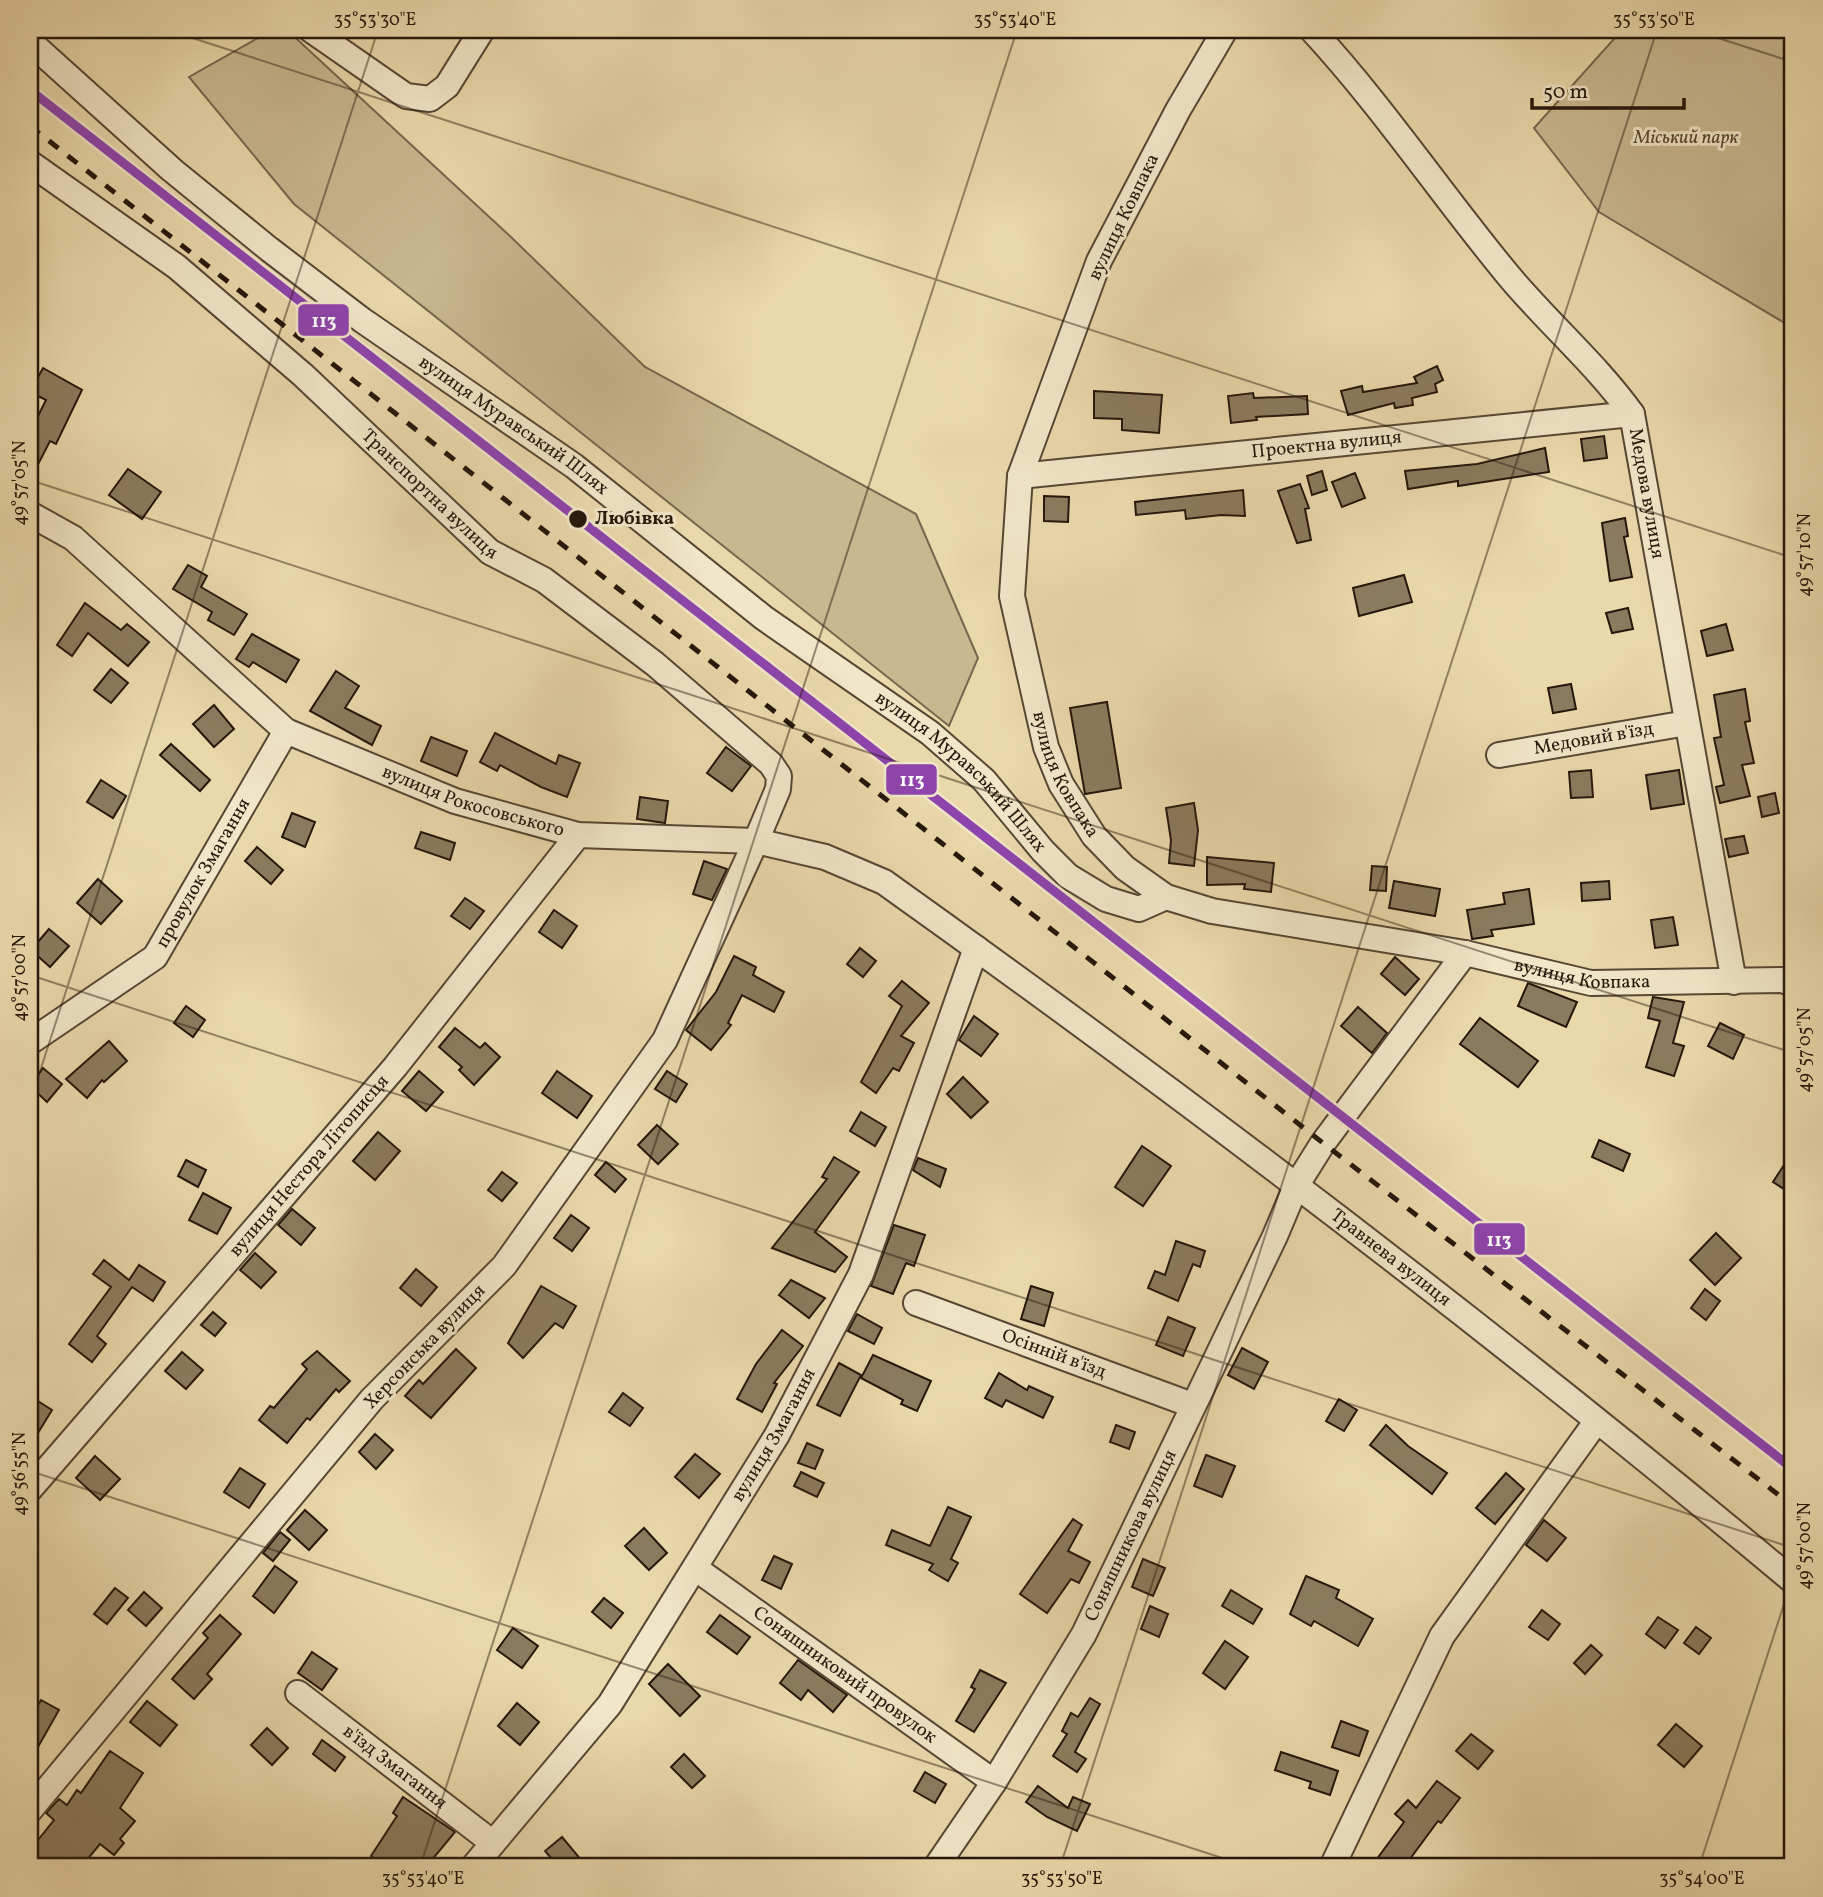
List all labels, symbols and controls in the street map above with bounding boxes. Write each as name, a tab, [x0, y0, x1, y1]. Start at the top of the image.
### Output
text: 35°53'30"E	[334, 8, 416, 33]
text: 35°53'40"E	[974, 8, 1056, 33]
text: 35°53'50"E	[1613, 8, 1695, 33]
scale bar	[1532, 66, 1685, 110]
text: 50 m	[1543, 78, 1588, 107]
park label: Міський парк	[1633, 125, 1739, 151]
street label: вулиця Ковпака	[1082, 149, 1166, 285]
line badge: 113	[297, 303, 350, 337]
text: 113	[312, 309, 336, 335]
street label: вулиця Муравський Шлях	[413, 350, 614, 502]
street label: Транспортна вулиця	[355, 423, 502, 566]
street label: Проектна вулиця	[1250, 424, 1403, 465]
street label: Медова вулиця	[1622, 426, 1671, 561]
text: 49°57'05"N	[8, 440, 33, 526]
place label: Любівка	[595, 506, 674, 532]
marker: Любівка	[567, 508, 589, 530]
text: 49°57'10"N	[1793, 513, 1818, 597]
street label: вулиця Муравський Шлях	[869, 686, 1052, 858]
street label: вулиця Ковпака	[1025, 709, 1105, 843]
street label: Медовий в'їзд	[1532, 716, 1656, 762]
street label: вулиця Рокосовського	[378, 759, 567, 844]
line badge: 113	[885, 763, 938, 796]
text: 113	[900, 768, 924, 794]
street label: провулок Змагання	[150, 793, 257, 953]
text: 49°57'00"N	[8, 934, 33, 1022]
street label: вулиця Ковпака	[1511, 952, 1651, 996]
text: 49°57'05"N	[1793, 1007, 1818, 1093]
street label: вулиця Нестора Літописця	[223, 1069, 395, 1263]
street label: Травнева вулиця	[1325, 1203, 1456, 1313]
line badge: 113	[1473, 1222, 1526, 1256]
text: 113	[1487, 1228, 1511, 1254]
street label: Херсонська вулиця	[358, 1279, 492, 1415]
street label: Осінній в'їзд	[998, 1323, 1110, 1385]
street label: вулиця Змагання	[726, 1364, 823, 1507]
text: 49°56'55"N	[8, 1432, 33, 1516]
street label: Соняшникова вулиця	[1079, 1445, 1184, 1626]
text: 49°57'00"N	[1793, 1502, 1818, 1590]
street label: Соняшниковий провулок	[747, 1600, 942, 1750]
street label: в'їзд Змагання	[337, 1719, 452, 1816]
text: 35°53'40"E	[382, 1867, 464, 1892]
text: 35°53'50"E	[1021, 1867, 1103, 1892]
text: 35°54'00"E	[1659, 1867, 1745, 1892]

